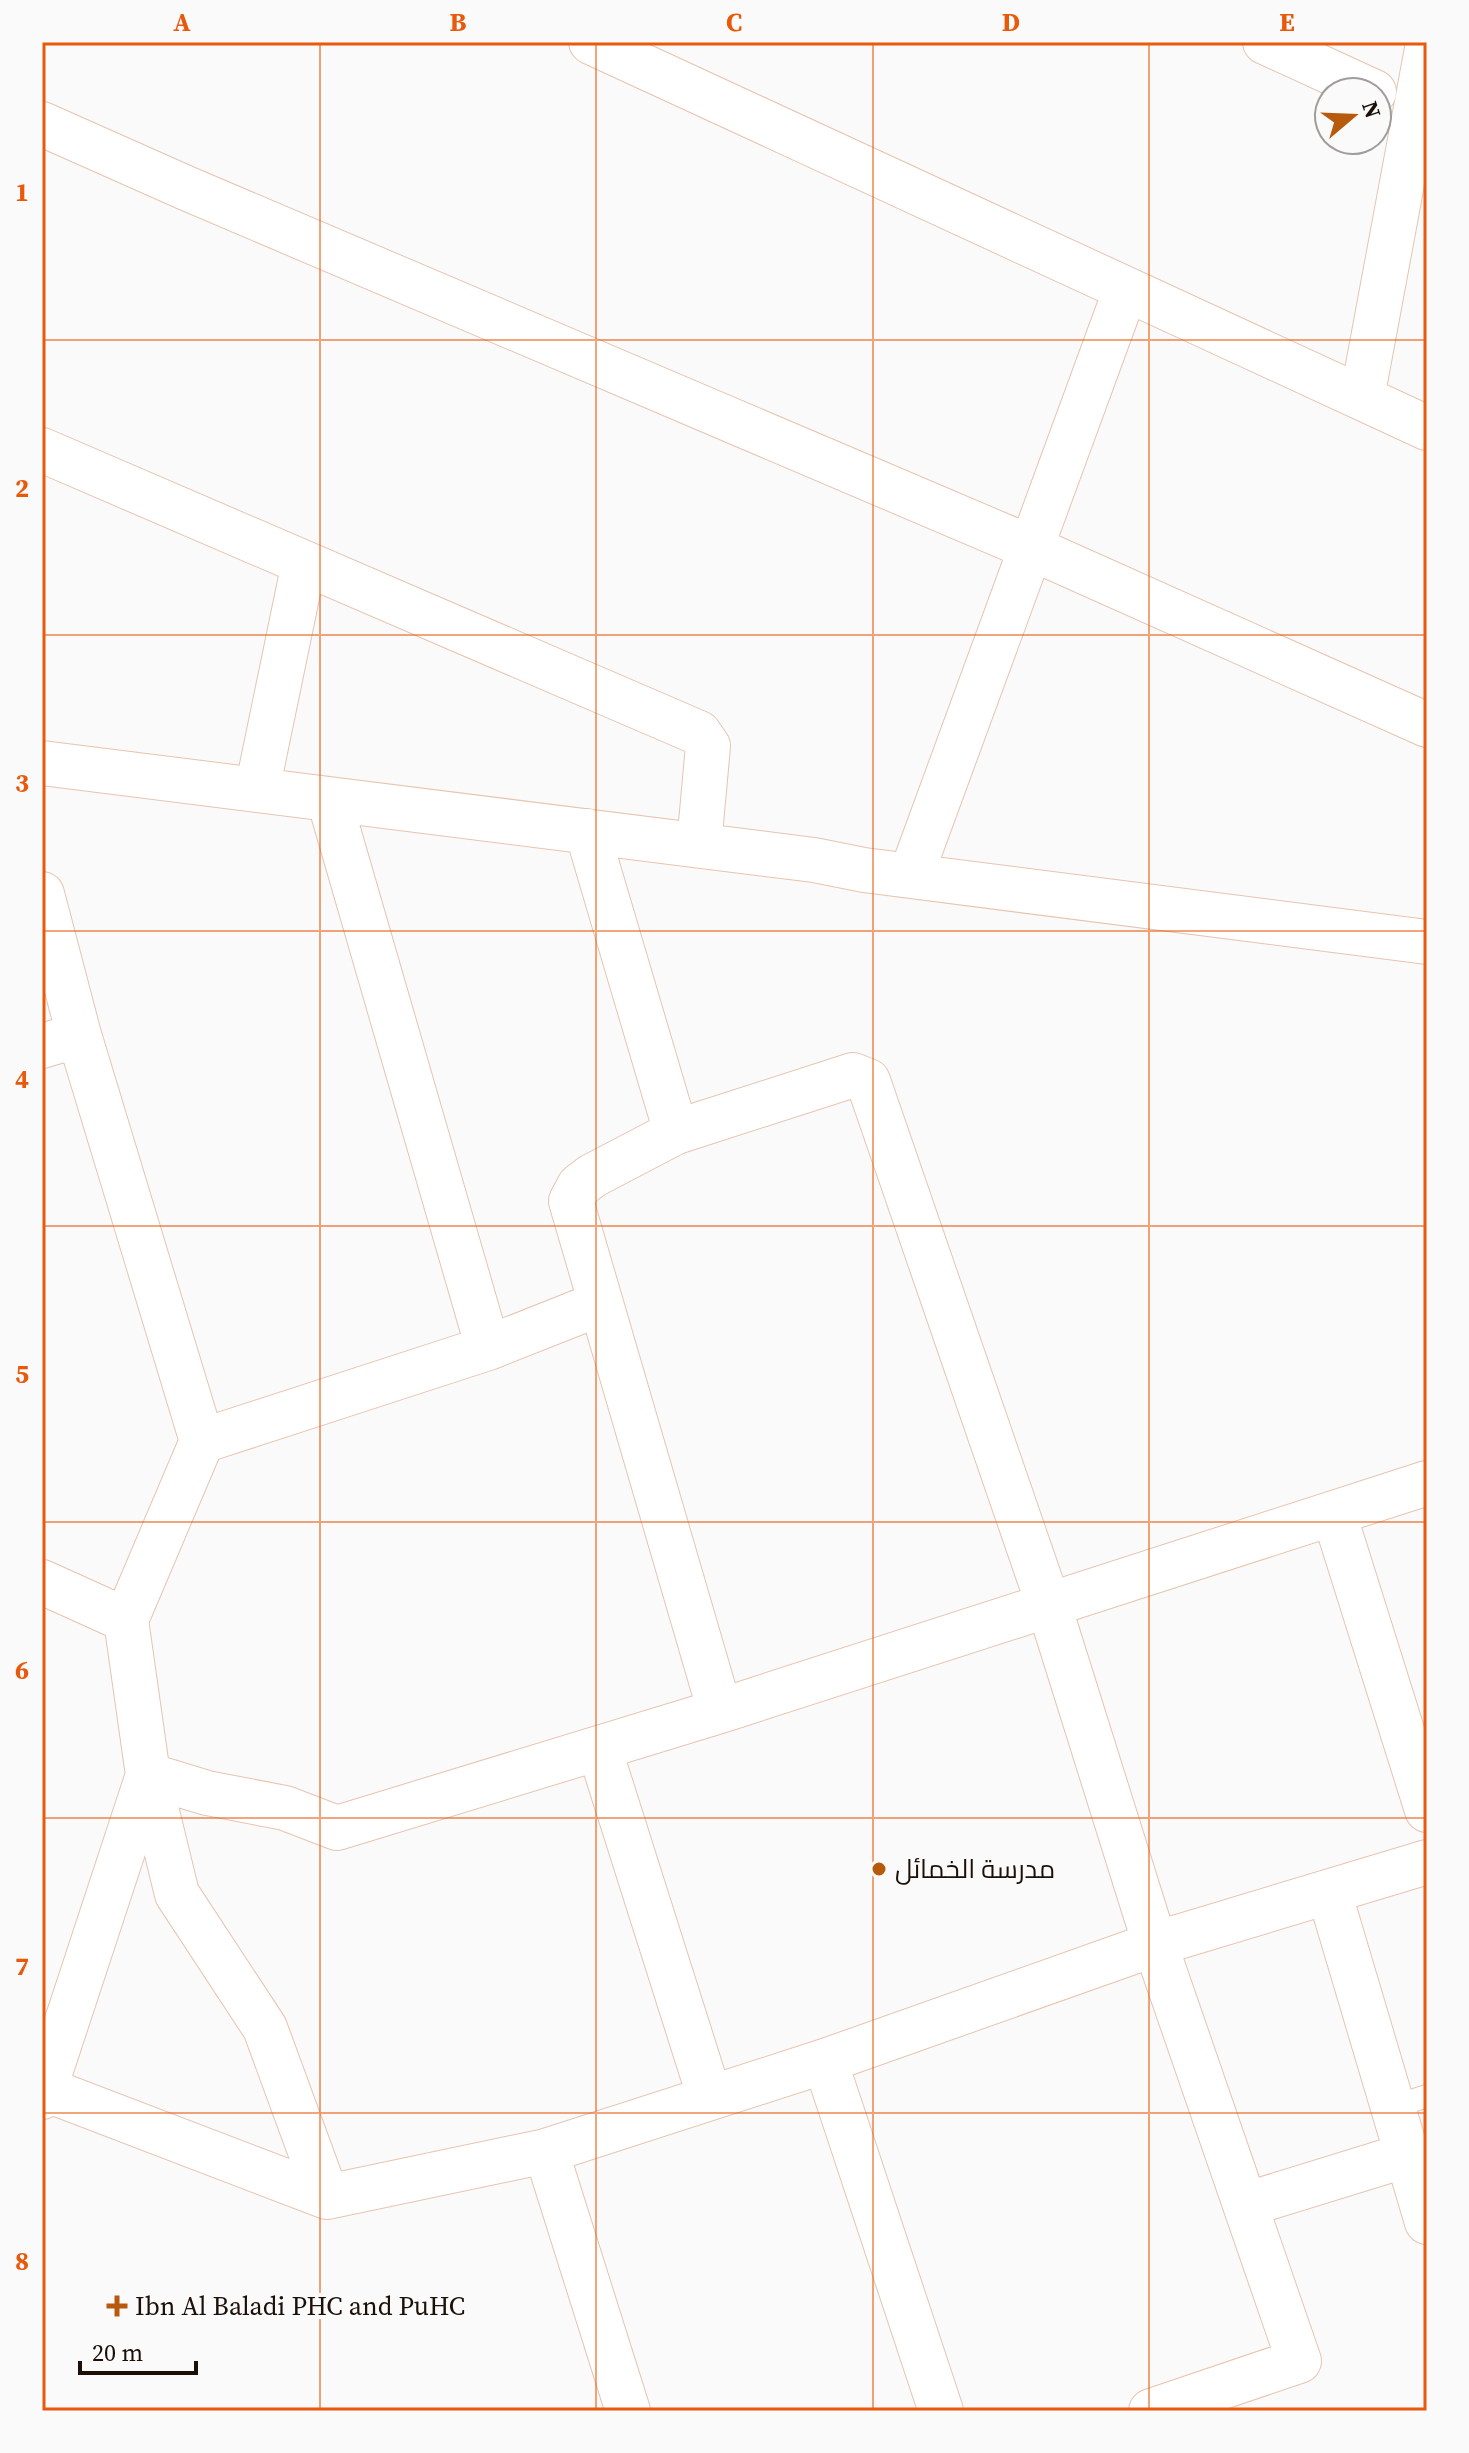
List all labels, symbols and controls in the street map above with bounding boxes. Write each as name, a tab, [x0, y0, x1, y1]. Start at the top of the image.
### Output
text: A	[173, 4, 191, 40]
text: B	[450, 4, 467, 40]
text: C	[726, 4, 742, 40]
text: D	[1002, 4, 1020, 40]
text: E	[1279, 4, 1295, 40]
north arrow	[1313, 76, 1393, 156]
text: N	[1355, 97, 1389, 122]
text: 1	[15, 174, 29, 210]
text: 2	[15, 470, 29, 506]
text: 3	[15, 765, 29, 801]
text: 4	[15, 1061, 29, 1097]
text: 5	[15, 1356, 29, 1392]
text: 6	[15, 1652, 29, 1688]
place label: مدرسة الخمائل	[895, 1851, 1055, 1887]
marker: مدرسة الخمائل	[870, 1860, 888, 1878]
text: 7	[15, 1948, 29, 1984]
text: 8	[15, 2243, 29, 2279]
place label: Ibn Al Baladi PHC and PuHC	[135, 2288, 465, 2324]
marker: Ibn Al Baladi PHC and PuHC	[106, 2295, 128, 2317]
scale bar	[80, 2325, 196, 2375]
text: 20 m	[92, 2336, 143, 2369]

